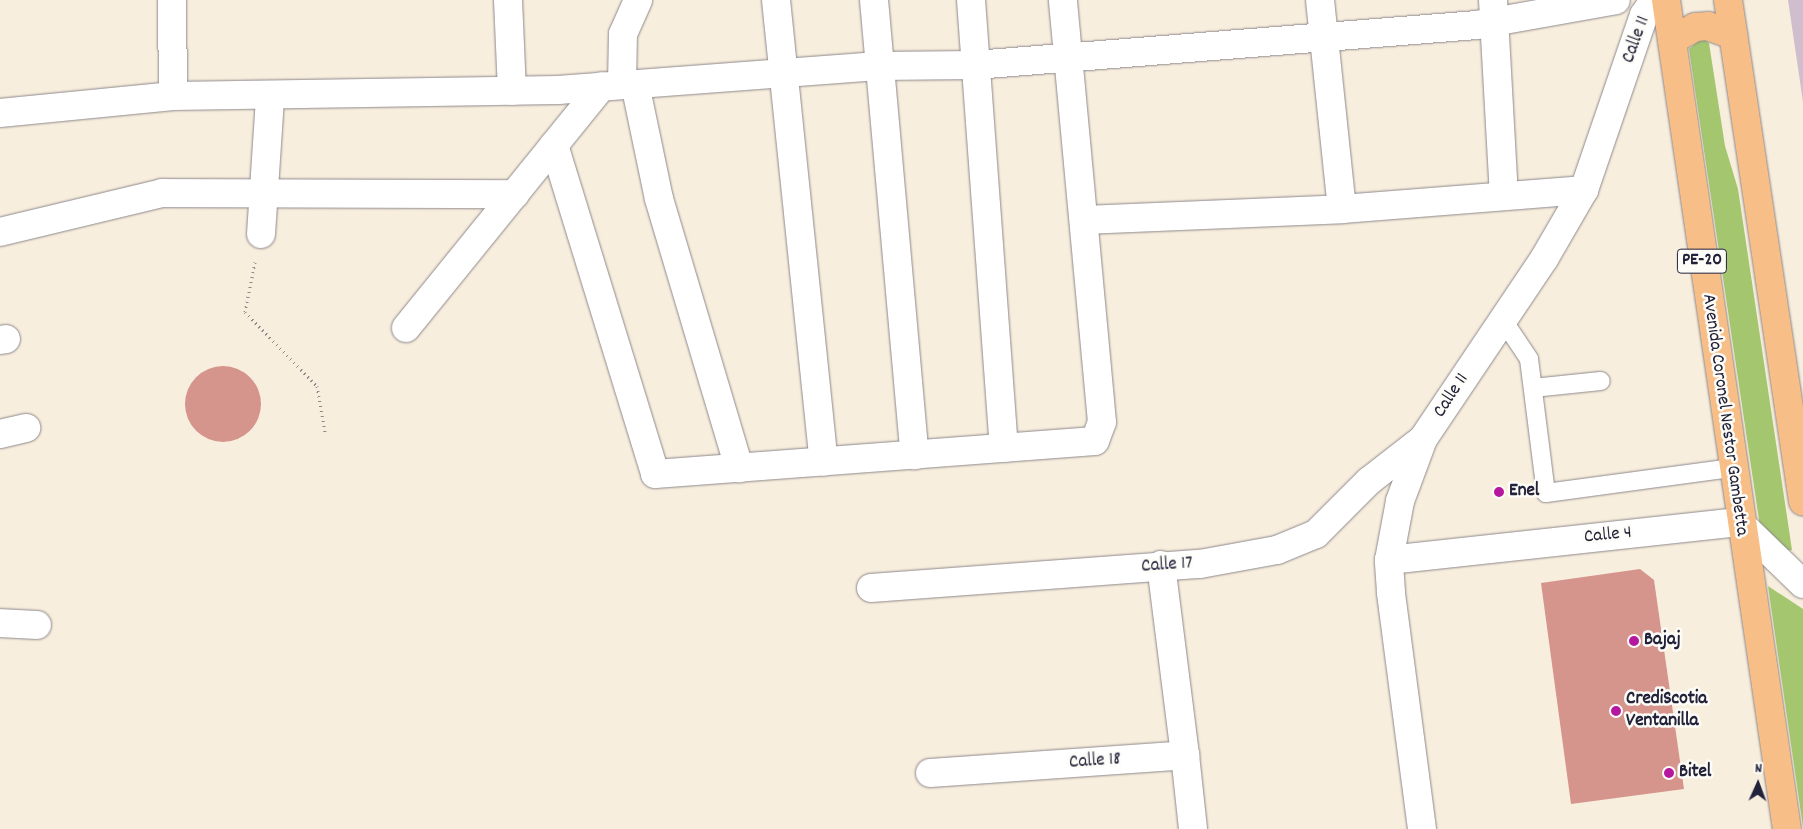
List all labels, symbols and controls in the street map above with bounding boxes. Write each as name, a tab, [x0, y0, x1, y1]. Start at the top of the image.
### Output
street label: Calle 11	[1618, 13, 1656, 67]
road number: PE-20	[1676, 246, 1728, 276]
street label: Avenida Coronel Nestor Gambetta	[1696, 293, 1752, 537]
street label: Calle 11	[1429, 370, 1475, 422]
place label: Enel	[1509, 481, 1539, 503]
marker: Enel	[1493, 486, 1505, 498]
street label: Calle 4	[1583, 522, 1633, 550]
street label: Calle 17	[1141, 553, 1193, 579]
place label: Bajaj	[1644, 630, 1681, 652]
marker: Bajaj	[1628, 635, 1640, 647]
place label: CrediScotia Ventanilla	[1626, 689, 1707, 733]
marker: CrediScotia Ventanilla	[1610, 705, 1622, 717]
street label: Calle 18	[1068, 749, 1122, 775]
north arrow	[1733, 759, 1783, 809]
text: N	[1755, 759, 1762, 779]
place label: Bitel	[1679, 762, 1711, 784]
marker: Bitel	[1663, 767, 1675, 779]

